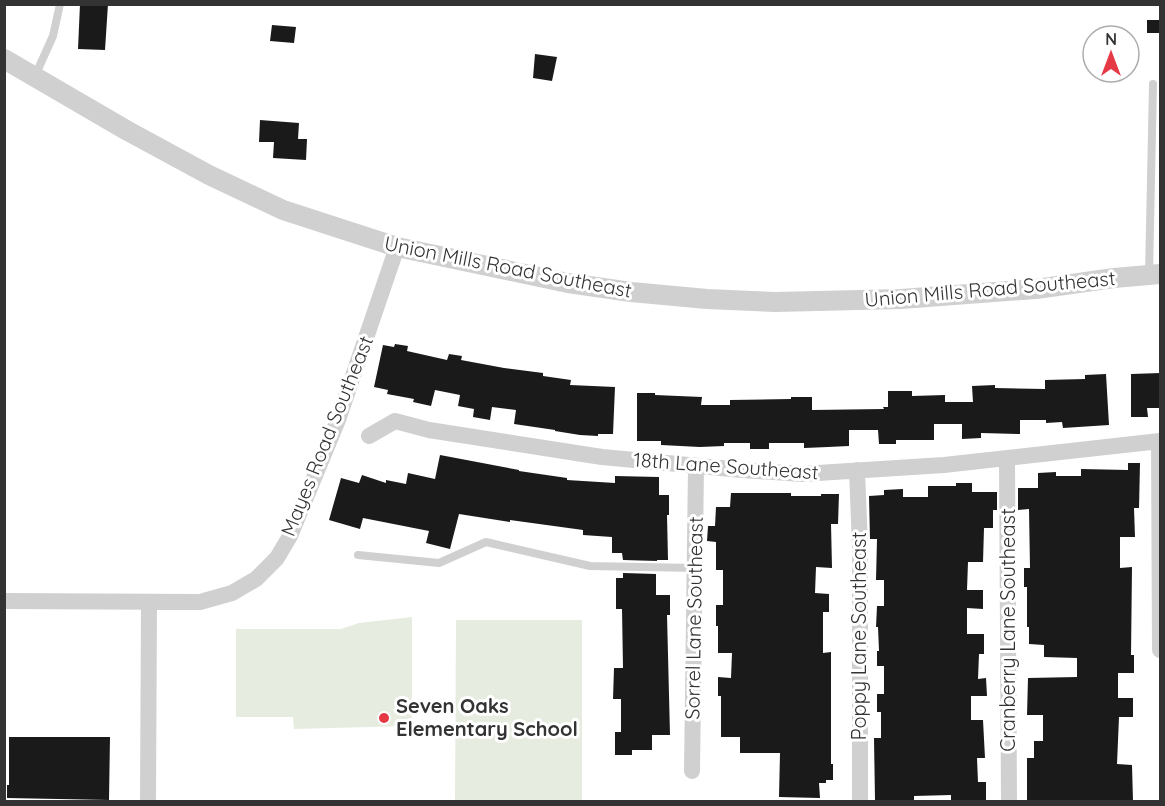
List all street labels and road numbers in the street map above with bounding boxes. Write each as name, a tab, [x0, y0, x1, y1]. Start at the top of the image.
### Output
street label: Union Mills Road Southeast	[382, 230, 634, 303]
street label: Union Mills Road Southeast	[864, 265, 1117, 312]
street label: Mayes Road Southeast	[275, 332, 378, 540]
street label: 18th Lane Southeast	[633, 447, 820, 484]
street label: Cranberry Lane Southeast	[995, 508, 1020, 752]
street label: Sorrel Lane Southeast	[679, 516, 708, 720]
street label: Poppy Lane Southeast	[846, 532, 871, 740]

